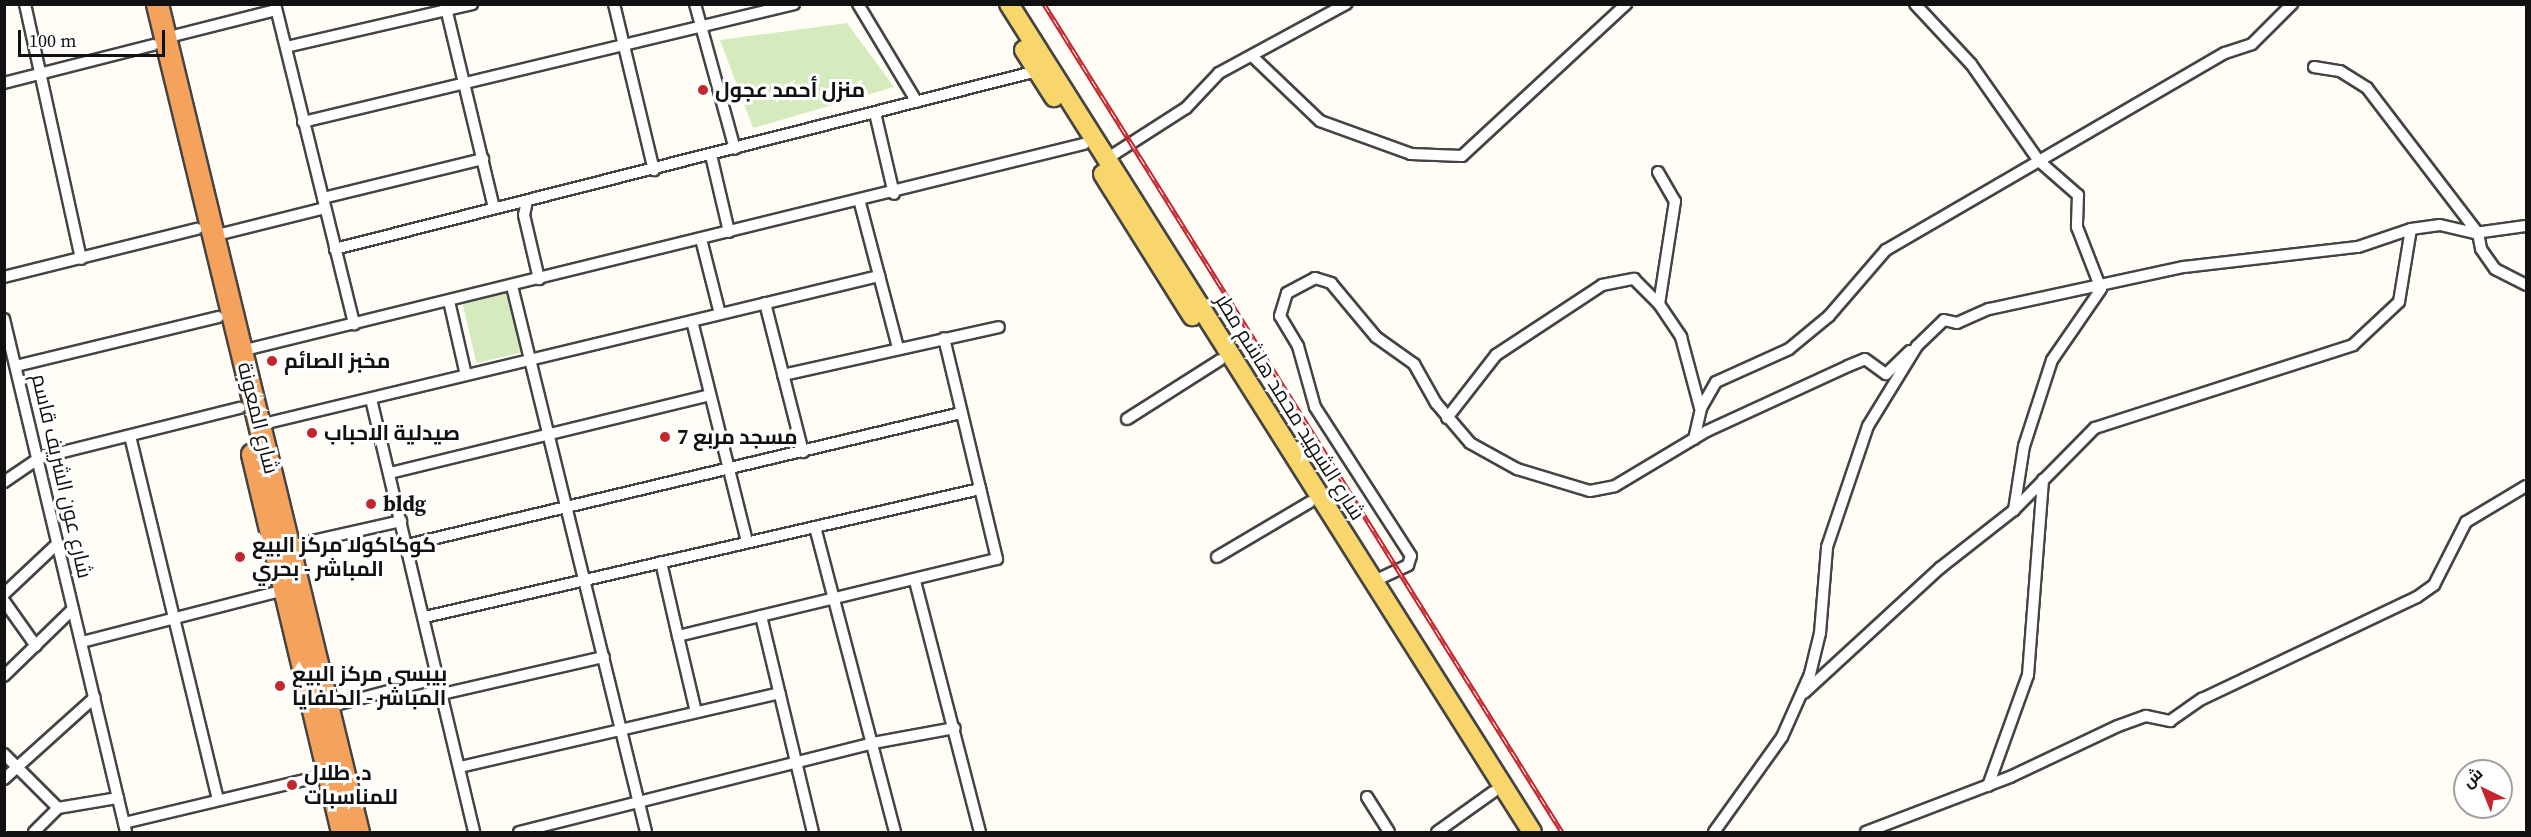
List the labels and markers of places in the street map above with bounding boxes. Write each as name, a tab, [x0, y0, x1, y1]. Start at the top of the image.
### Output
place label: منزل أحمد عجول	[715, 77, 865, 103]
marker: منزل أحمد عجول	[696, 83, 710, 97]
place label: مخبز الصائم	[284, 348, 390, 374]
marker: مخبز الصائم	[265, 354, 279, 368]
place label: صيدلية الاحباب	[324, 420, 460, 446]
place label: مسجد مربع 7	[677, 424, 798, 450]
marker: صيدلية الاحباب	[305, 426, 319, 440]
marker: مسجد مربع 7	[658, 430, 672, 444]
place label: bldg	[383, 491, 426, 517]
marker: bldg	[364, 497, 378, 511]
place label: كوكاكولا مركز البيع المباشر - بحري	[252, 532, 436, 582]
marker: كوكاكولا مركز البيع المباشر - بحري	[233, 550, 247, 564]
place label: بيبسي مركز البيع المباشر - الحلفايا	[292, 661, 447, 711]
marker: بيبسي مركز البيع المباشر - الحلفايا	[273, 679, 287, 693]
place label: د. طلال للمناسبات	[304, 760, 398, 810]
marker: د. طلال للمناسبات	[285, 778, 299, 792]

